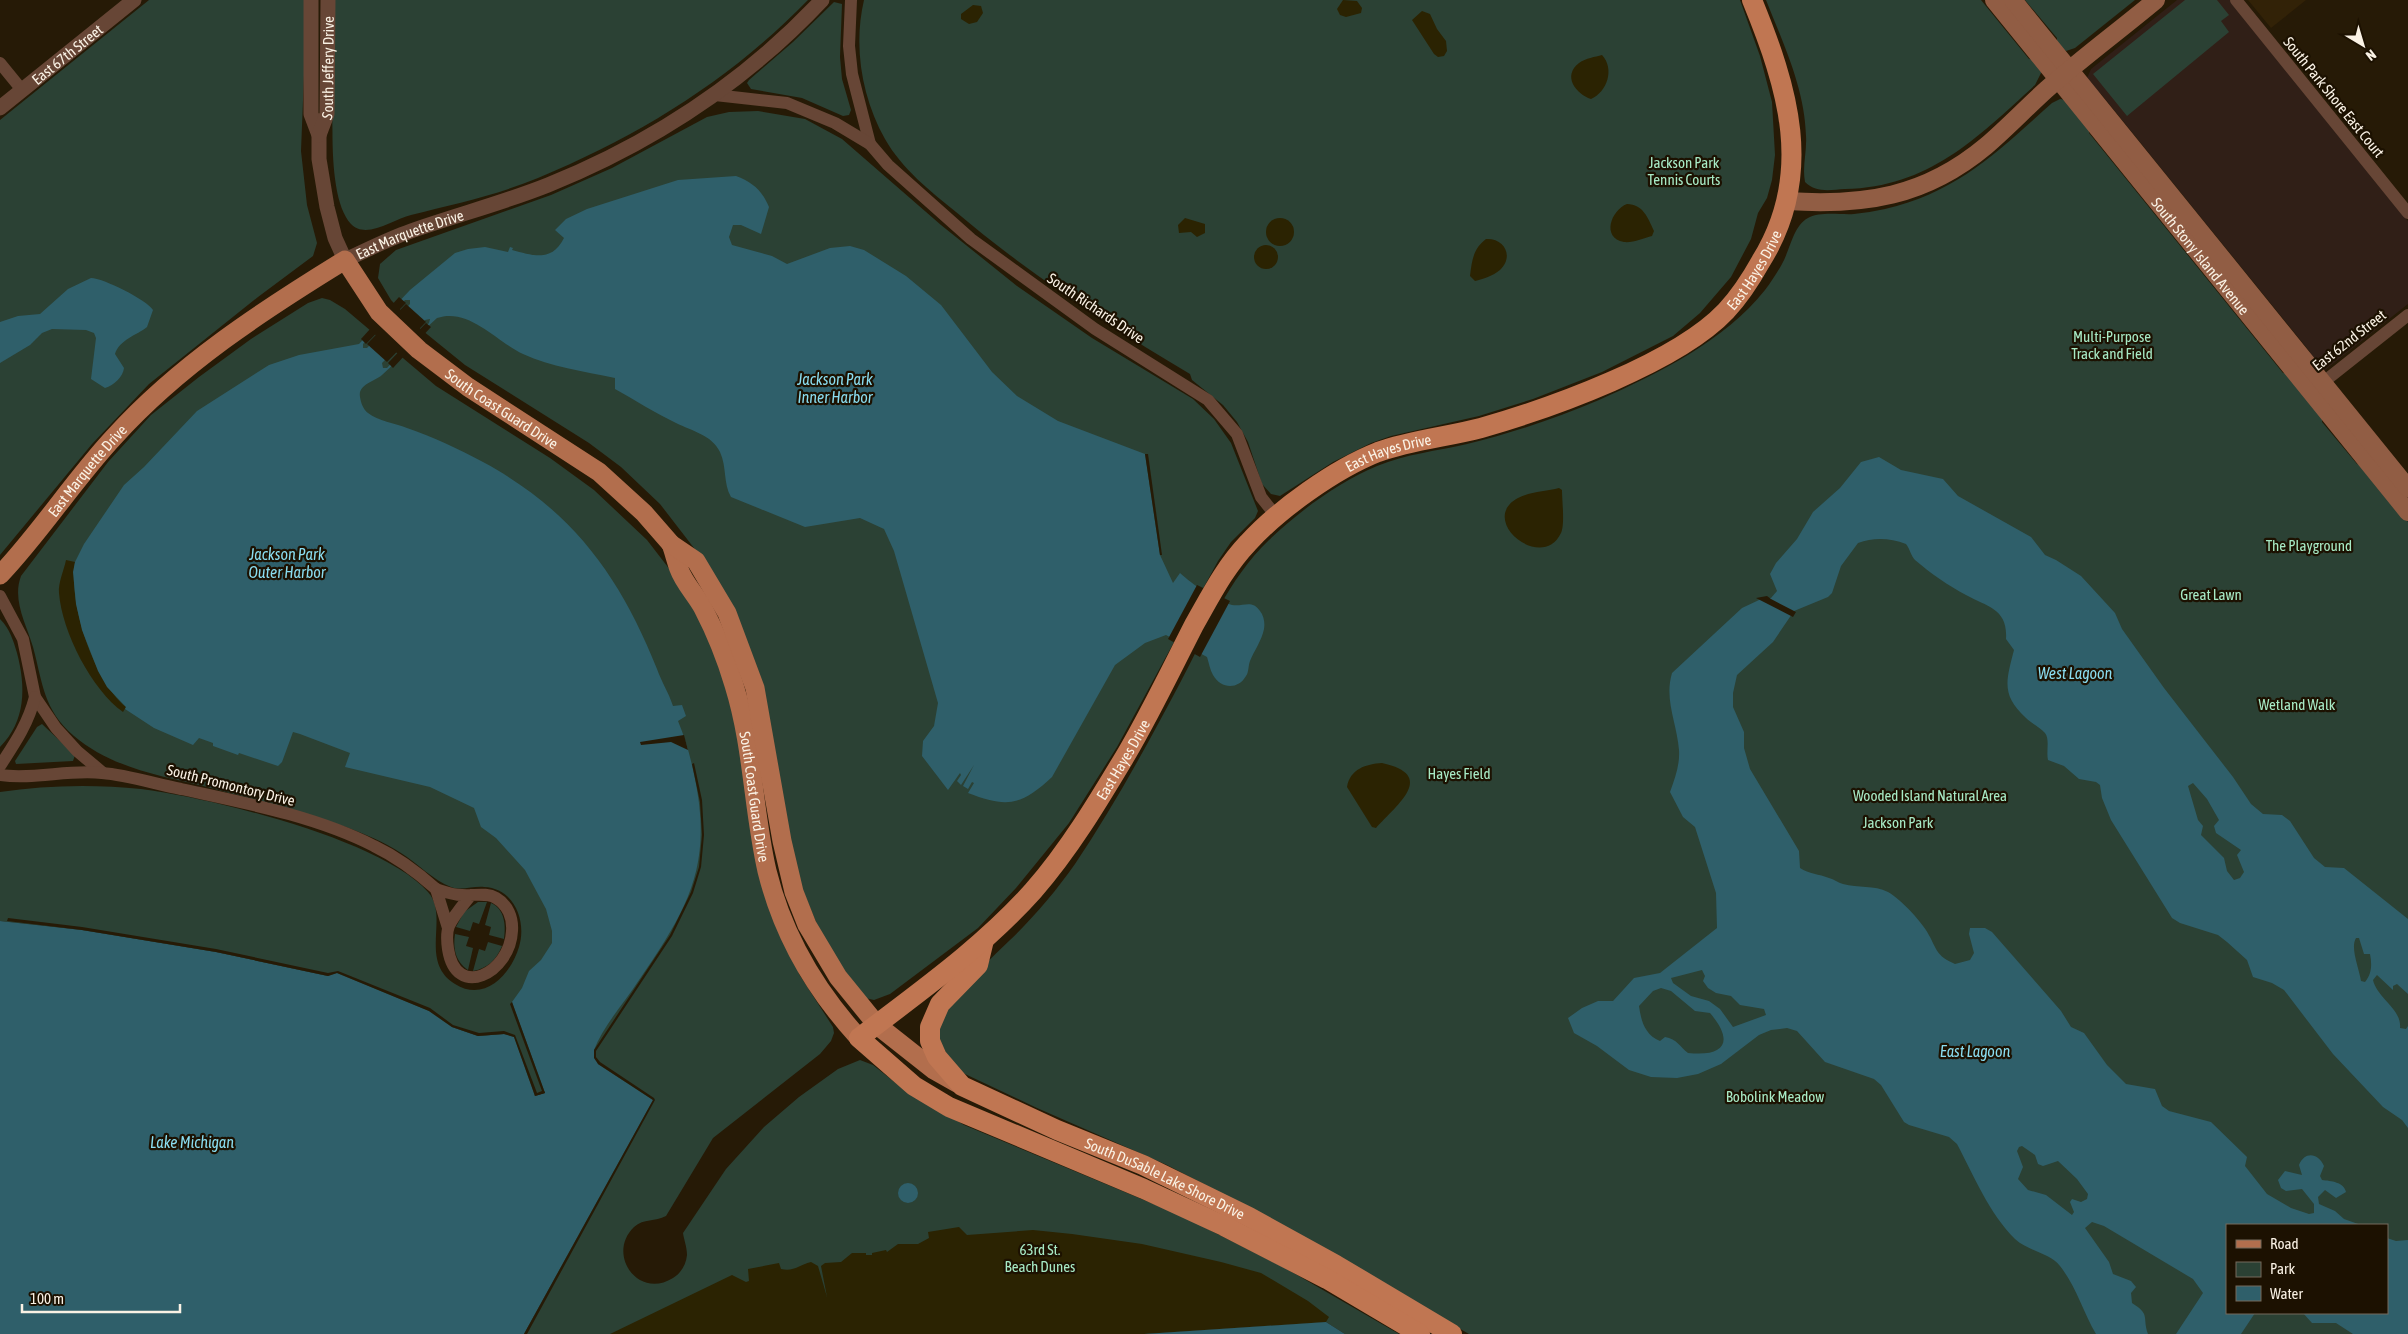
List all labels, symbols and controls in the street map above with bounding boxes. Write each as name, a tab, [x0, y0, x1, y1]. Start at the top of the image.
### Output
street label: South Jeffery Drive	[317, 16, 336, 122]
street label: East 67th Street	[28, 20, 106, 88]
north arrow	[2338, 20, 2388, 70]
street label: South Park Shore East Court	[2280, 33, 2388, 161]
text: N	[2363, 46, 2379, 64]
park label: Jackson Park Tennis Courts	[1648, 154, 1720, 188]
street label: South Stony Island Avenue	[2149, 194, 2253, 318]
street label: East Marquette Drive	[353, 206, 466, 262]
street label: East Hayes Drive	[1723, 227, 1784, 313]
street label: South Richards Drive	[1044, 269, 1148, 347]
street label: East 62nd Street	[2309, 306, 2389, 374]
park label: Multi-Purpose Track and Field	[2071, 328, 2153, 362]
street label: South Coast Guard Drive	[442, 365, 562, 452]
water label: Jackson Park Inner Harbor	[796, 370, 874, 406]
street label: East Marquette Drive	[44, 421, 130, 520]
street label: East Hayes Drive	[1342, 430, 1433, 475]
park label: The Playground	[2266, 537, 2352, 554]
water label: Jackson Park Outer Harbor	[248, 545, 327, 581]
park label: Great Lawn	[2180, 586, 2242, 603]
water label: West Lagoon	[2038, 664, 2112, 683]
park label: Wetland Walk	[2259, 696, 2336, 713]
street label: East Hayes Drive	[1092, 716, 1153, 803]
street label: South Coast Guard Drive	[737, 730, 773, 864]
street label: South Promontory Drive	[165, 761, 297, 809]
park label: Hayes Field	[1427, 765, 1491, 782]
park label: Wooded Island Natural Area	[1853, 787, 2007, 804]
park label: Jackson Park	[1863, 814, 1934, 831]
water label: East Lagoon	[1940, 1042, 2010, 1061]
park label: Bobolink Meadow	[1726, 1088, 1824, 1105]
water label: Lake Michigan	[150, 1133, 234, 1152]
street label: South DuSable Lake Shore Drive	[1083, 1134, 1248, 1222]
legend	[2226, 1224, 2388, 1314]
text: Road	[2270, 1235, 2299, 1252]
park label: 63rd St. Beach Dunes	[1005, 1241, 1075, 1275]
text: Park	[2270, 1260, 2295, 1277]
scale bar	[22, 1282, 180, 1314]
text: Water	[2270, 1285, 2303, 1302]
text: 100 m	[30, 1290, 64, 1307]

